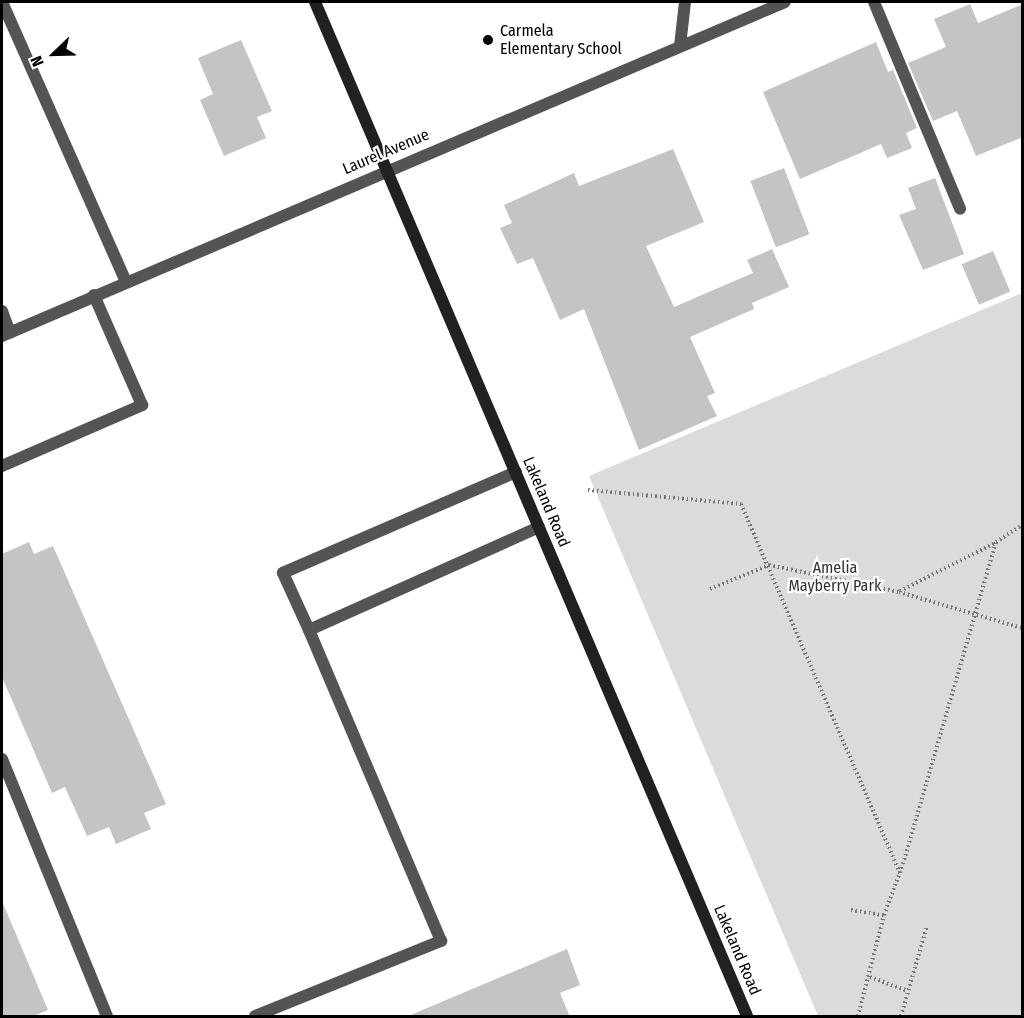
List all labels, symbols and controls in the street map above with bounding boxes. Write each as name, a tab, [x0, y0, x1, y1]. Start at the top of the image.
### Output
place label: Carmela Elementary School	[500, 21, 622, 59]
north arrow	[24, 24, 84, 84]
marker: Carmela Elementary School	[481, 33, 495, 47]
text: N	[26, 53, 48, 69]
street label: Laurel Avenue	[340, 125, 432, 179]
street label: Lakeland Road	[518, 454, 574, 550]
park label: Amelia Mayberry Park	[788, 558, 882, 596]
street label: Lakeland Road	[709, 902, 765, 998]

